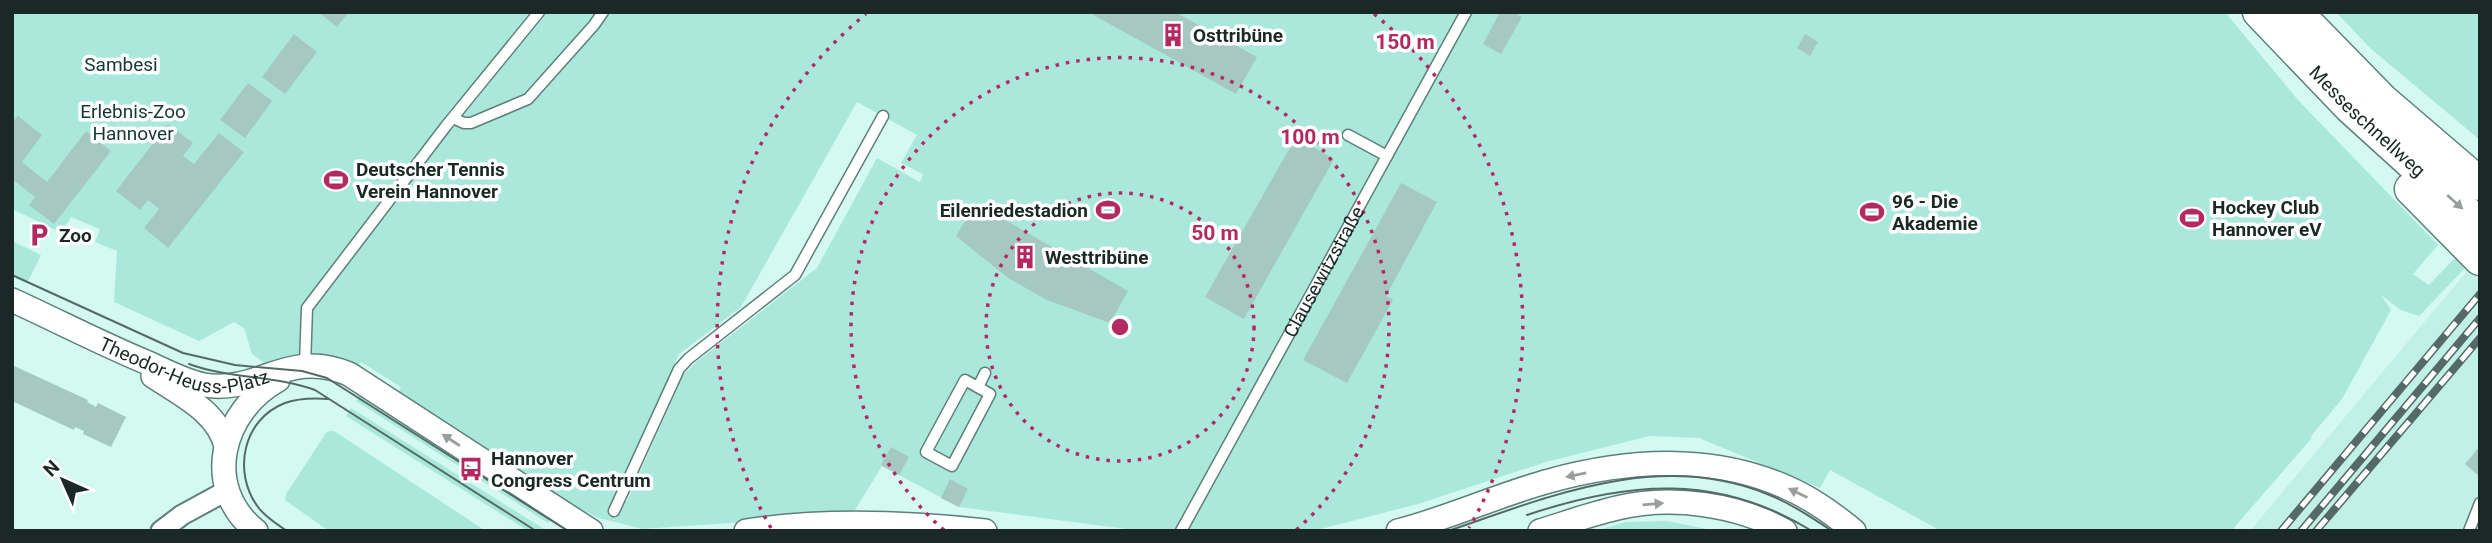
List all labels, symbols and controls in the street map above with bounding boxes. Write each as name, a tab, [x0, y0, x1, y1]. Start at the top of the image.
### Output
building icon: Osttribüne	[1159, 21, 1187, 49]
place label: Osttribüne	[1193, 24, 1283, 47]
text: 150 m	[1375, 30, 1435, 54]
park label: Sambesi	[84, 53, 158, 76]
street label: Messeschnellweg	[2305, 61, 2430, 182]
park label: Erlebnis-Zoo Hannover	[80, 100, 186, 145]
text: 100 m	[1280, 125, 1340, 149]
place label: Deutscher Tennis Verein Hannover	[356, 158, 505, 203]
sports icon: Deutscher Tennis Verein Hannover	[322, 166, 350, 194]
place label: 96 - Die Akademie	[1892, 190, 1978, 235]
one-way arrow	[2446, 194, 2463, 210]
sports icon: Eilenriedestadion	[1094, 196, 1122, 224]
place label: Hockey Club Hannover eV	[2212, 196, 2322, 241]
sports icon: 96 - Die Akademie	[1858, 198, 1886, 226]
place label: Eilenriedestadion	[940, 199, 1088, 222]
street label: Clausewitzstraße	[1278, 202, 1369, 341]
sports icon: Hockey Club Hannover eV	[2178, 204, 2206, 232]
parking icon: Zoo	[25, 221, 53, 249]
text: 50 m	[1191, 221, 1239, 245]
place label: Zoo	[59, 224, 92, 247]
building icon: Westtribüne	[1011, 243, 1039, 271]
place label: Westtribüne	[1045, 246, 1148, 269]
centre of rings	[1108, 315, 1132, 339]
street label: Theodor-Heuss-Platz	[96, 332, 272, 398]
one-way arrow	[442, 434, 461, 447]
north arrow	[28, 445, 98, 515]
place label: Hannover Congress Centrum	[491, 447, 651, 492]
text: N	[38, 455, 64, 481]
bus stop icon: Hannover Congress Centrum	[457, 455, 485, 483]
one-way arrow	[1565, 469, 1587, 480]
one-way arrow	[1788, 487, 1808, 499]
one-way arrow	[1643, 498, 1665, 509]

